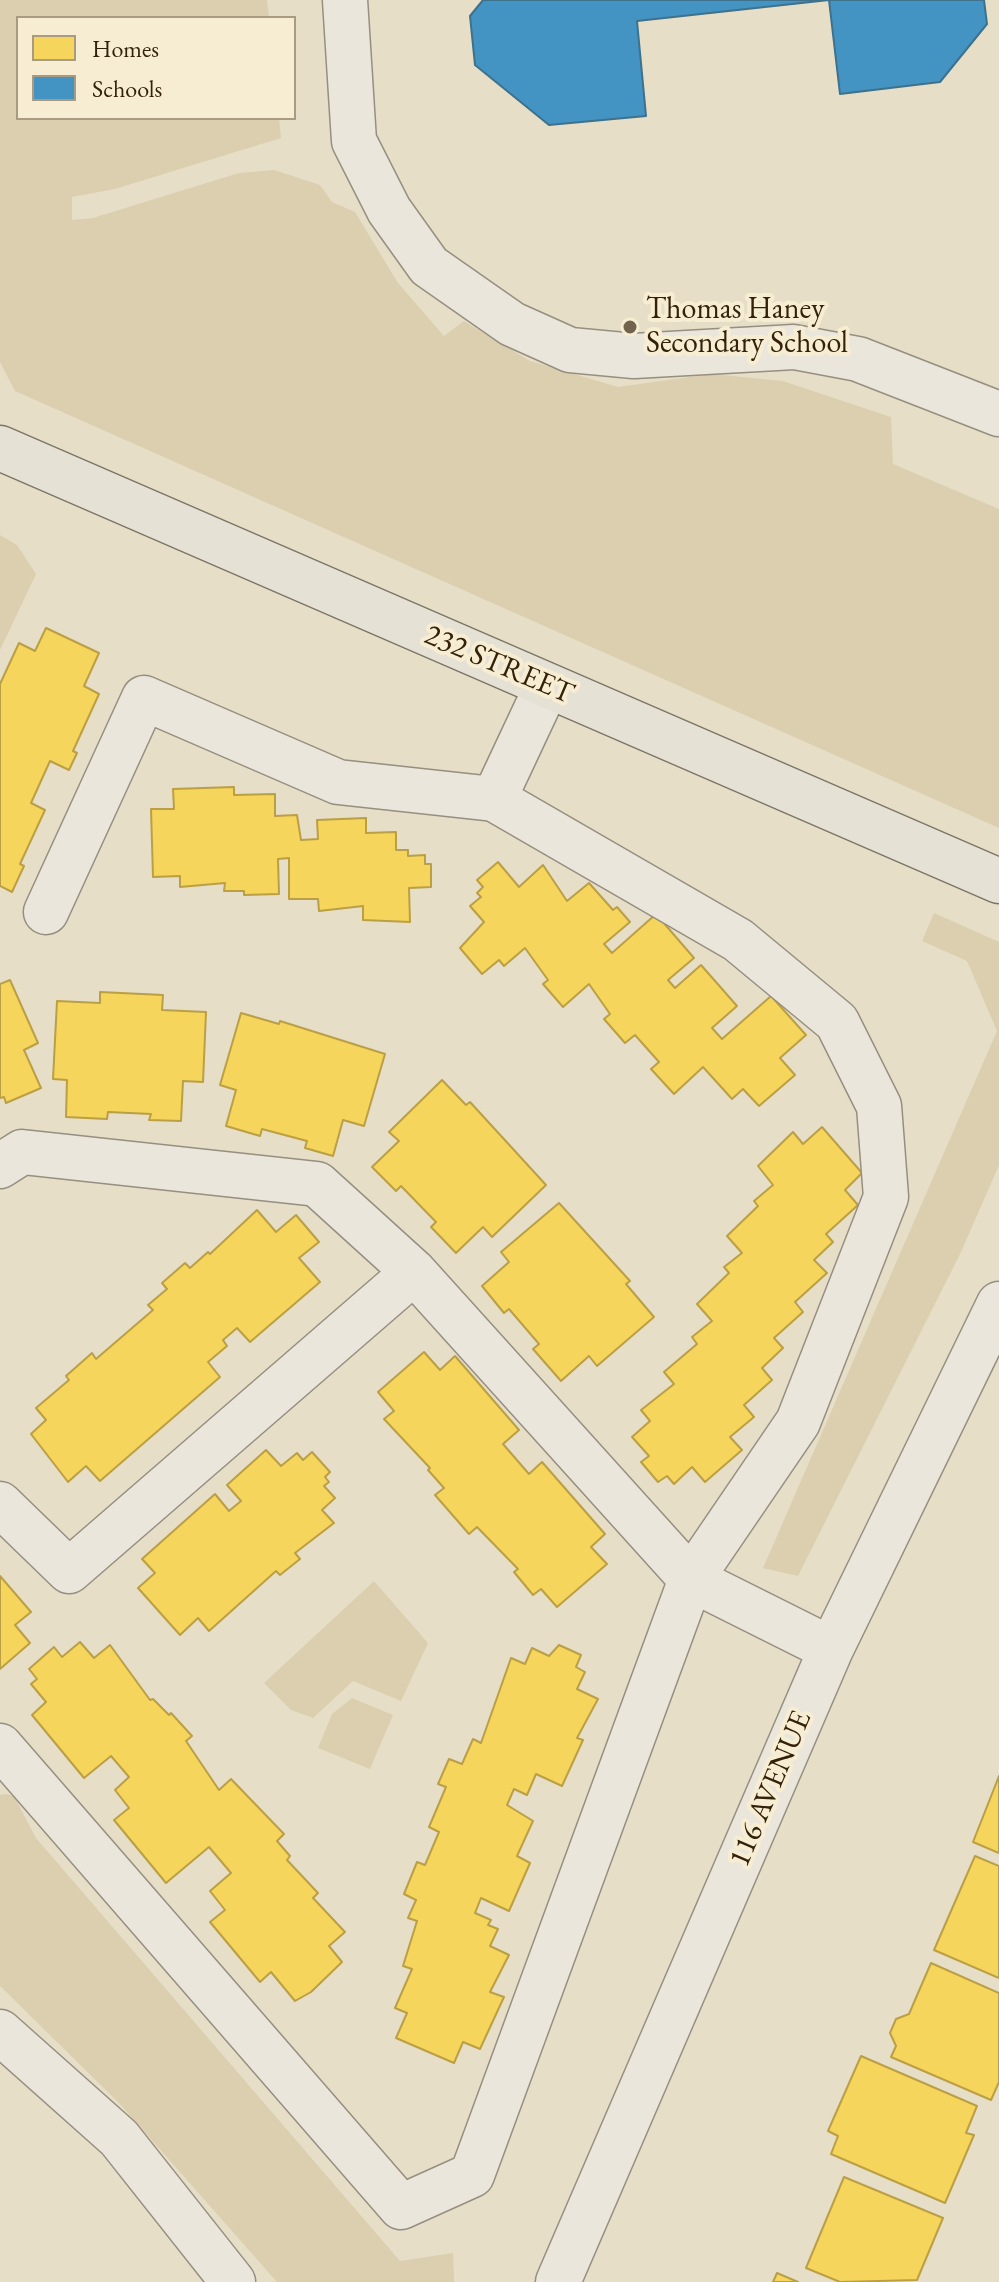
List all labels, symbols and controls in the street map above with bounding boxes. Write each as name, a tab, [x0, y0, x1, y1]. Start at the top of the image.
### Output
legend	[16, 16, 296, 120]
text: Homes	[92, 33, 159, 64]
text: Schools	[92, 73, 162, 104]
place label: Thomas Haney Secondary School	[646, 292, 848, 362]
marker: Thomas Haney Secondary School	[621, 318, 639, 336]
street label: 232 STREET	[419, 617, 579, 713]
street label: 116 AVENUE	[722, 1706, 820, 1872]

